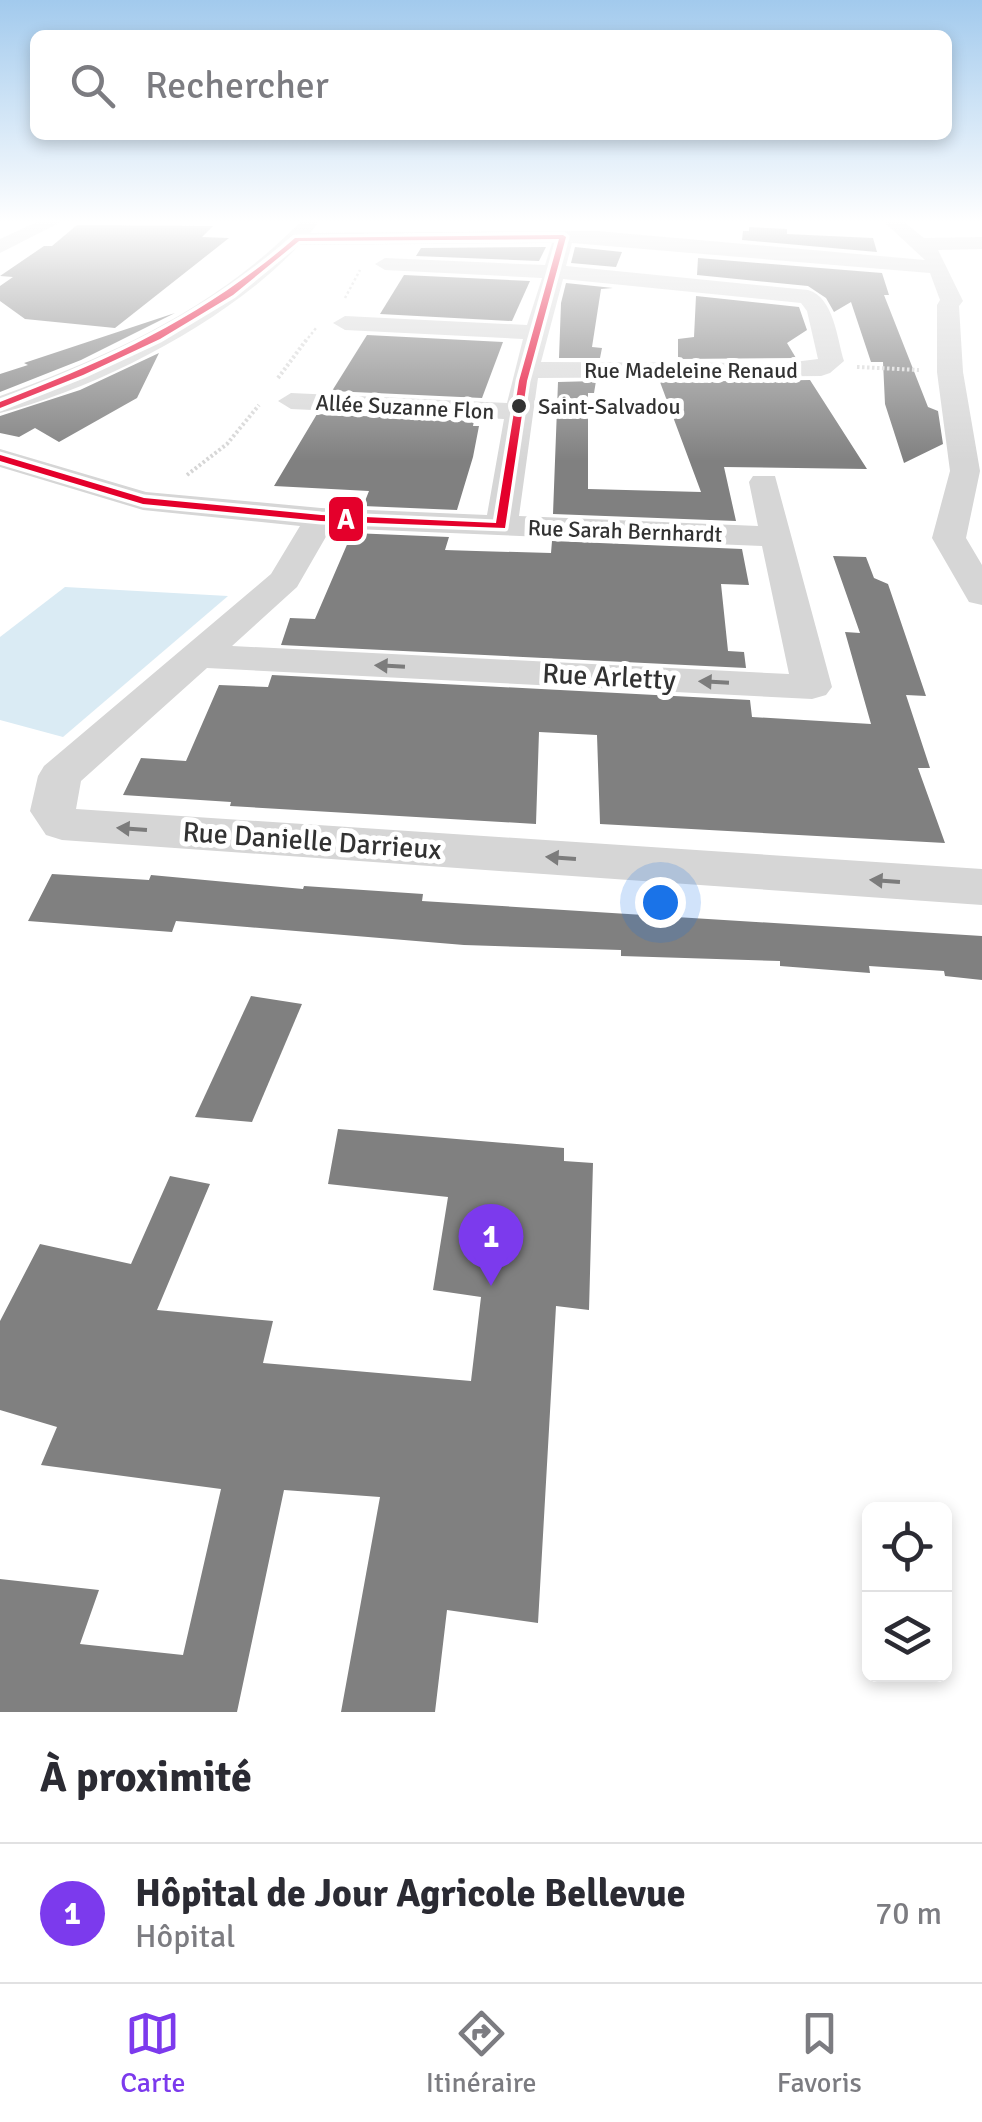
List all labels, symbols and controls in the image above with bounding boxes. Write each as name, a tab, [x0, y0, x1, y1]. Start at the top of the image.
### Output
search box	[30, 30, 952, 140]
icon: search	[65, 58, 120, 113]
text: Rechercher	[145, 62, 329, 109]
street label: Rue Madeleine Renaud	[584, 357, 798, 384]
street label: Allée Suzanne Flon	[315, 389, 495, 425]
place label: Saint-Salvadou	[538, 393, 681, 420]
marker: Saint-Salvadou	[509, 396, 529, 416]
line badge: A	[327, 495, 365, 543]
text: A	[337, 503, 355, 537]
street label: Rue Sarah Bernhardt	[527, 514, 723, 548]
street label: Rue Arletty	[541, 657, 677, 697]
one-way arrow	[373, 658, 405, 674]
one-way arrow	[698, 674, 730, 690]
street label: Rue Danielle Darrieux	[181, 815, 443, 867]
one-way arrow	[115, 820, 147, 836]
one-way arrow	[544, 850, 576, 866]
one-way arrow	[868, 872, 900, 888]
your location	[635, 877, 686, 928]
pin: 1	[458, 1204, 524, 1286]
map controls	[862, 1502, 952, 1682]
button: locate	[862, 1502, 952, 1592]
button: layers	[862, 1592, 952, 1682]
text: À proximité	[40, 1752, 252, 1803]
text: Hôpital de Jour Agricole Bellevue	[135, 1870, 686, 1917]
text: 1	[64, 1894, 81, 1933]
text: 70 m	[875, 1894, 942, 1933]
text: Hôpital	[135, 1917, 236, 1956]
tab: Carte	[120, 2006, 185, 2100]
tab: Itinéraire	[426, 2006, 537, 2100]
tab: Favoris	[777, 2006, 862, 2100]

